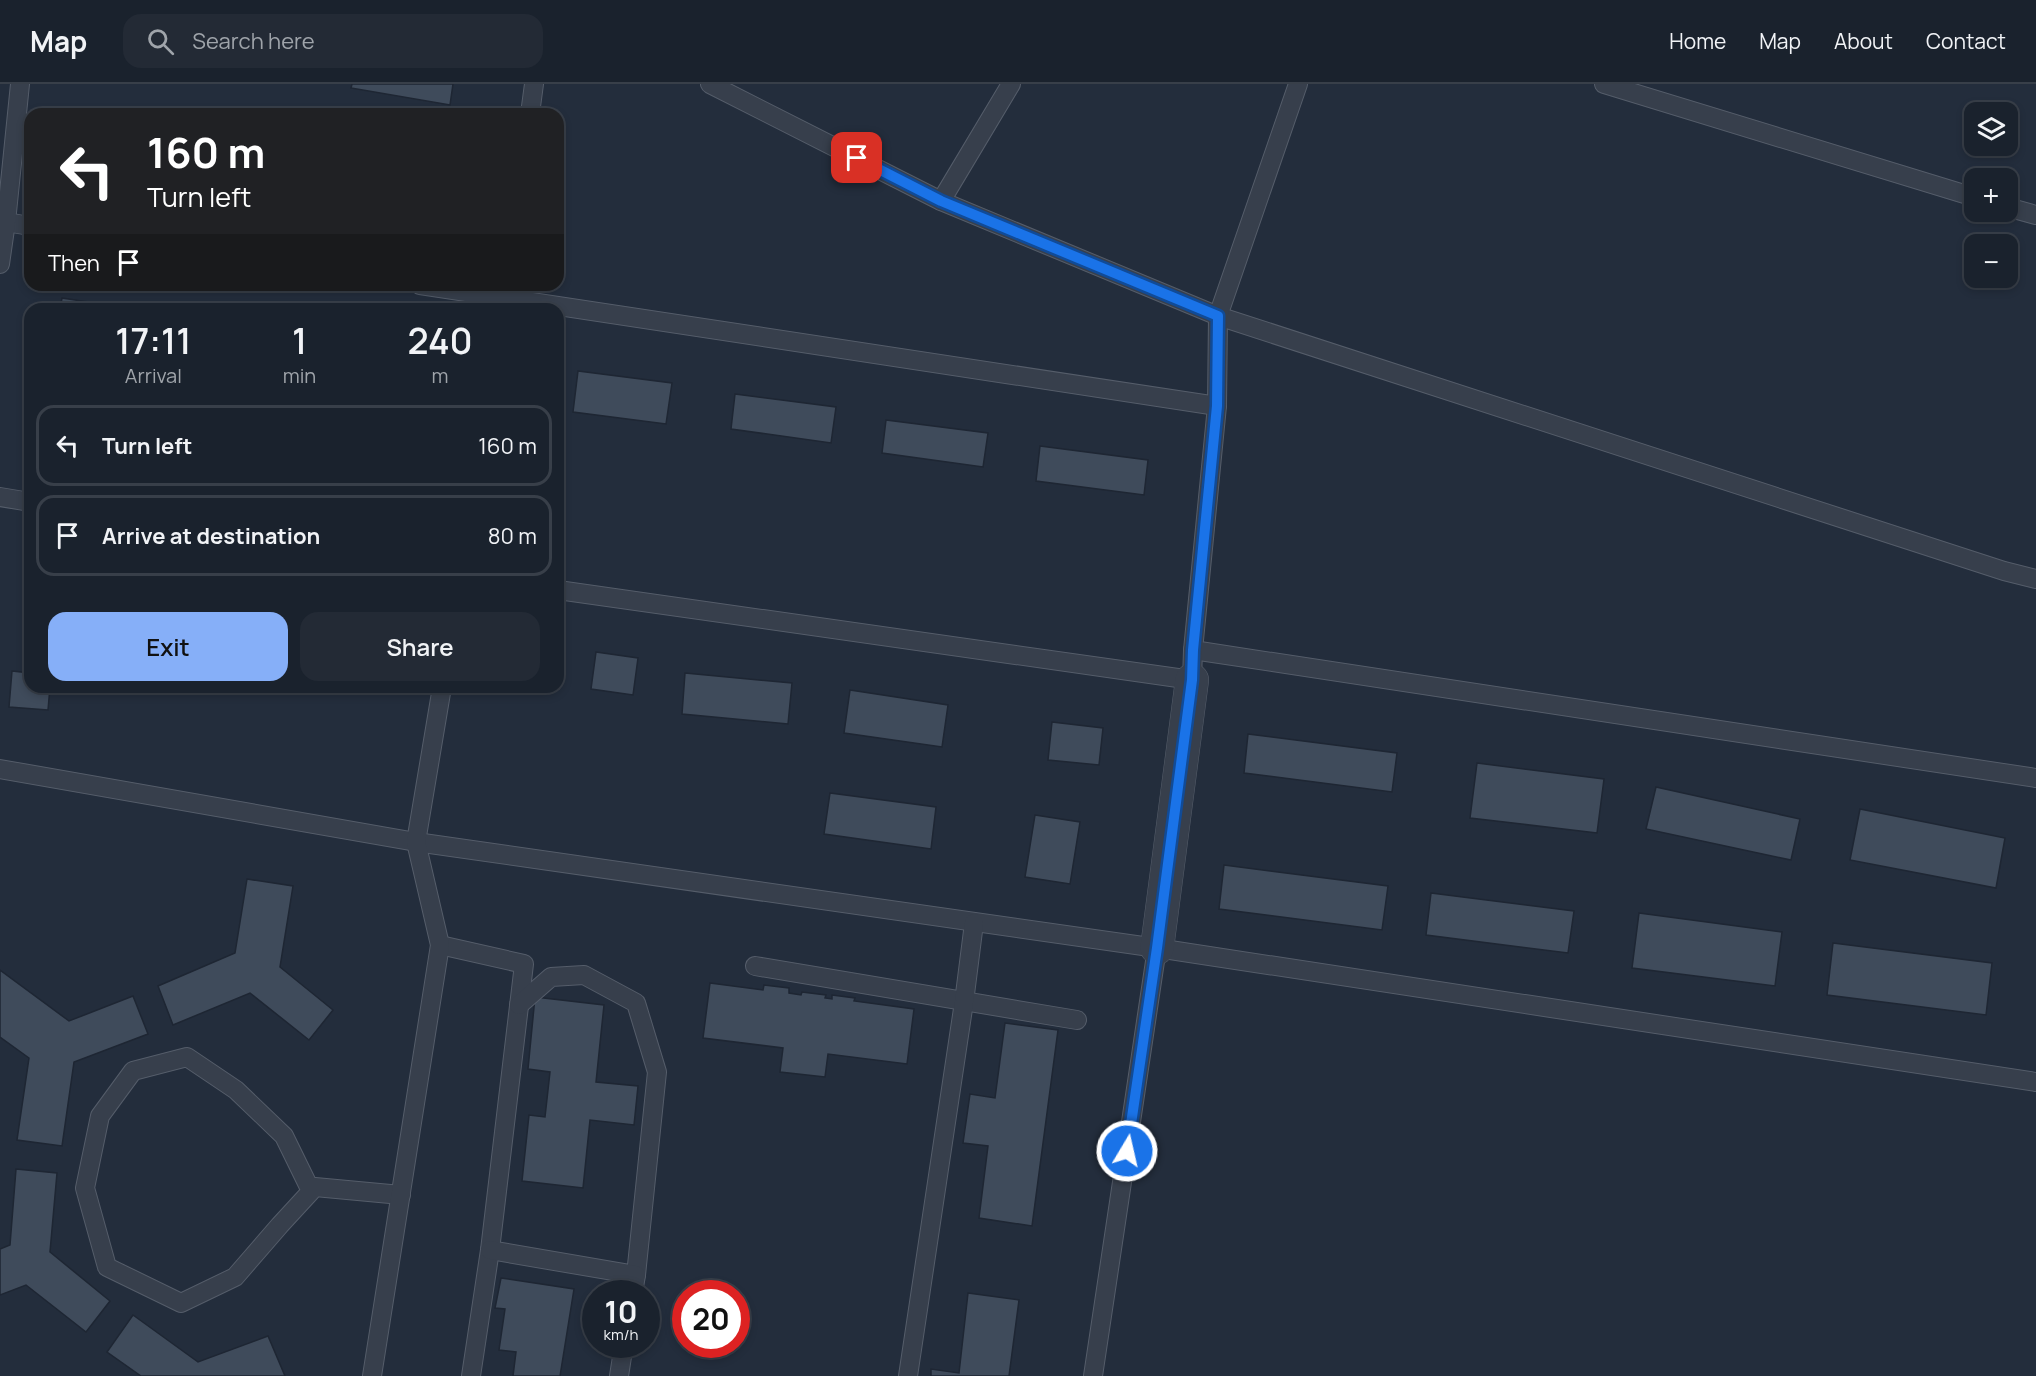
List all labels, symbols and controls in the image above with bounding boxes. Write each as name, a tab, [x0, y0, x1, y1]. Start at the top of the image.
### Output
search box	[123, 14, 543, 68]
text: Map	[30, 22, 87, 60]
icon: search	[144, 25, 177, 58]
text: Search here	[192, 26, 315, 56]
text: Home	[1669, 27, 1726, 55]
text: Map	[1759, 27, 1801, 55]
text: About	[1834, 27, 1893, 55]
text: Contact	[1926, 27, 2006, 55]
map controls	[1964, 102, 2018, 288]
button: layers	[1964, 102, 2018, 156]
text: 160 m	[147, 123, 265, 181]
icon: left	[48, 132, 126, 210]
pin	[831, 132, 882, 183]
icon: arrive	[840, 141, 873, 174]
button: +	[1964, 168, 2018, 222]
text: Turn left	[147, 178, 251, 215]
button: −	[1964, 234, 2018, 288]
icon: arrive	[112, 246, 145, 279]
text: Then	[48, 248, 100, 278]
text: 17:11	[115, 316, 191, 365]
text: 1	[292, 316, 307, 365]
text: 240	[407, 316, 473, 365]
text: Arrival	[125, 362, 182, 389]
text: min	[283, 362, 316, 389]
text: m	[432, 362, 449, 389]
icon: left	[51, 429, 84, 462]
text: Turn left	[102, 431, 192, 461]
text: 160 m	[478, 431, 537, 461]
icon: arrive	[51, 519, 84, 552]
text: Arrive at destination	[102, 521, 320, 551]
text: 80 m	[488, 521, 537, 551]
button: Exit	[48, 612, 288, 681]
button: Share	[300, 612, 540, 681]
position arrow	[1095, 1119, 1159, 1183]
speed limit sign: 20	[672, 1280, 750, 1358]
text: 10	[605, 1291, 637, 1332]
text: km/h	[604, 1324, 638, 1345]

